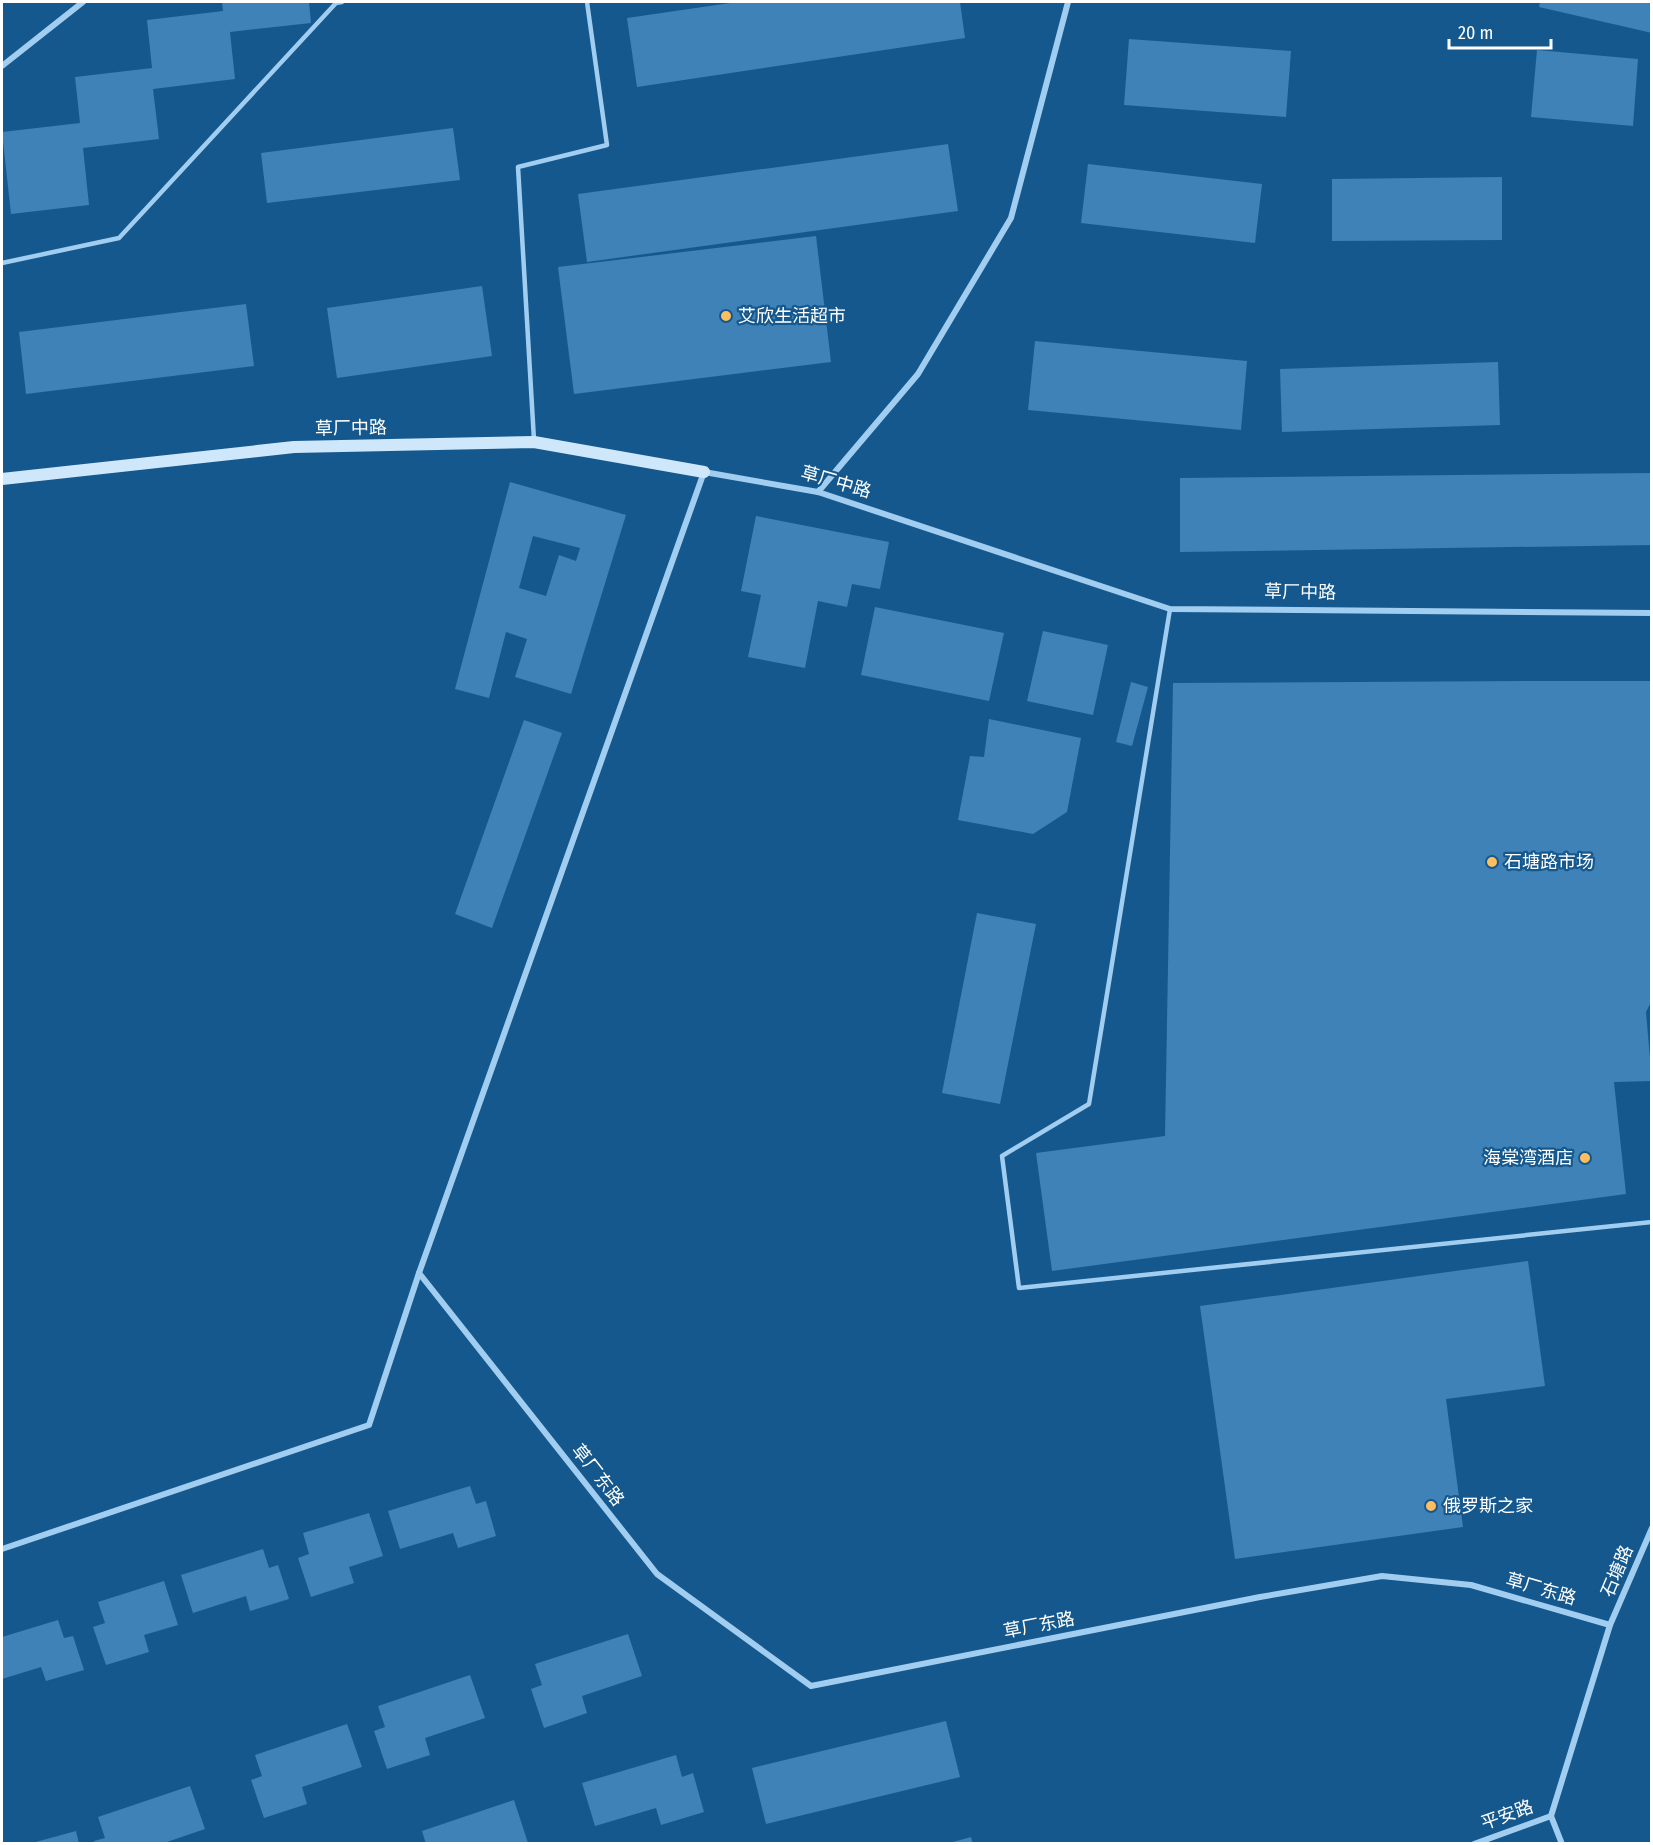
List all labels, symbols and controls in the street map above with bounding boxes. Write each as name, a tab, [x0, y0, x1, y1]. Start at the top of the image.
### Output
scale bar	[1449, 12, 1551, 50]
text: 20 m	[1458, 22, 1493, 44]
place label: 艾欣生活超市	[738, 305, 846, 327]
marker: 艾欣生活超市	[719, 309, 733, 323]
street label: 草厂中路	[315, 416, 387, 440]
street label: 草厂中路	[798, 462, 874, 502]
street label: 草厂中路	[1264, 580, 1336, 604]
place label: 石塘路市场	[1504, 851, 1594, 873]
marker: 石塘路市场	[1485, 855, 1499, 869]
place label: 海棠湾酒店	[1483, 1147, 1573, 1169]
marker: 海棠湾酒店	[1578, 1151, 1592, 1165]
street label: 草厂东路	[567, 1440, 629, 1510]
place label: 俄罗斯之家	[1443, 1495, 1533, 1517]
marker: 俄罗斯之家	[1424, 1499, 1438, 1513]
street label: 石塘路	[1596, 1542, 1638, 1600]
street label: 草厂东路	[1503, 1569, 1579, 1609]
street label: 草厂东路	[1002, 1607, 1076, 1643]
street label: 平安路	[1478, 1795, 1536, 1835]

